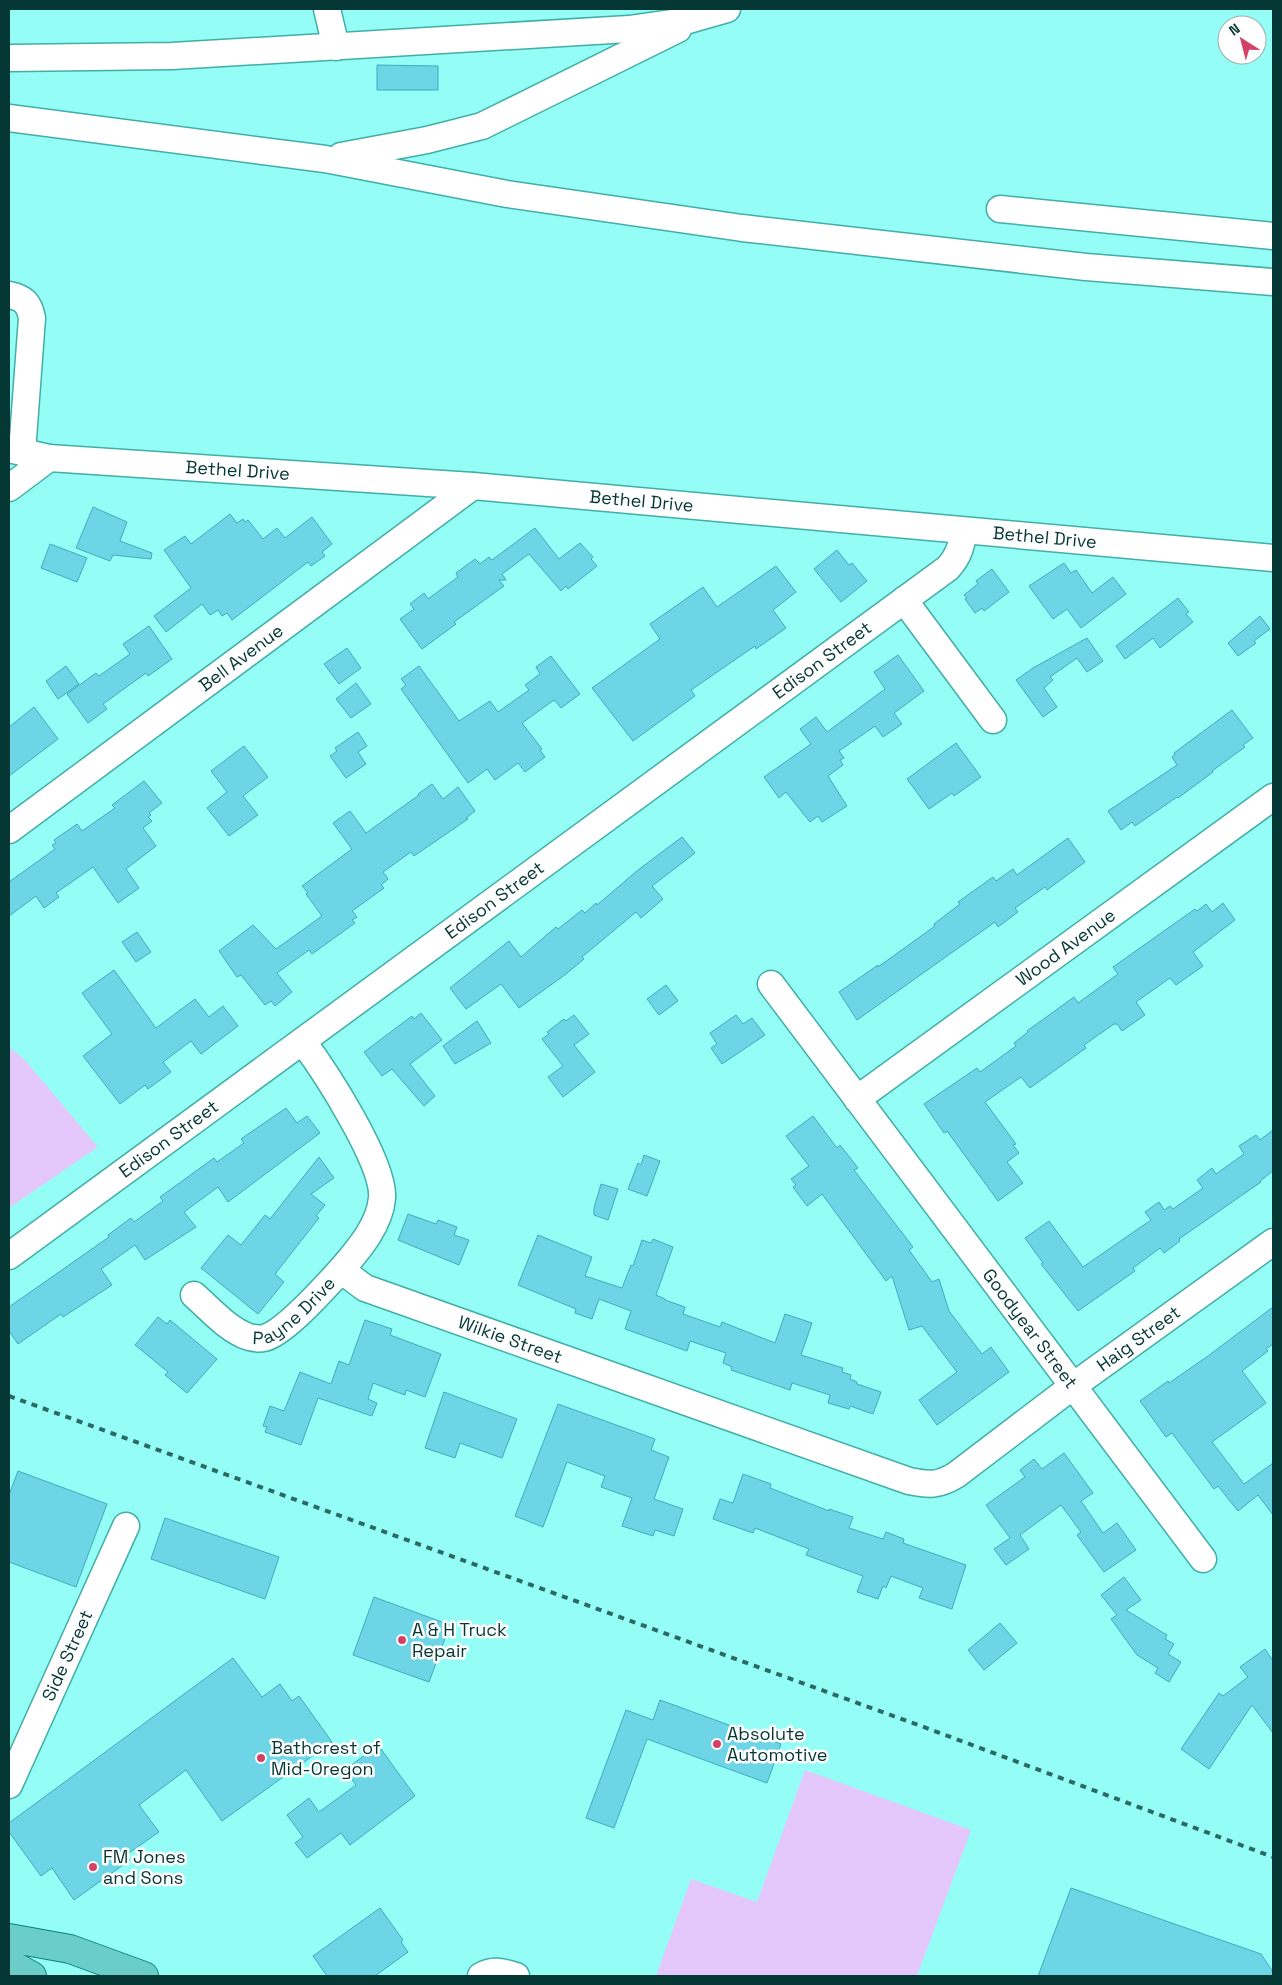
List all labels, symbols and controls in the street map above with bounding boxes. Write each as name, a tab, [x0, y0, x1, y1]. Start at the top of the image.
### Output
north arrow	[1217, 15, 1267, 65]
text: N	[1225, 19, 1243, 40]
street label: Bethel Drive	[185, 455, 290, 485]
street label: Bethel Drive	[588, 485, 694, 517]
street label: Bethel Drive	[992, 521, 1098, 553]
street label: Edison Street	[768, 616, 876, 704]
street label: Bell Avenue	[194, 619, 288, 696]
street label: Edison Street	[440, 856, 548, 944]
street label: Wood Avenue	[1011, 903, 1120, 991]
street label: Edison Street	[114, 1095, 223, 1183]
street label: Goodyear Street	[978, 1264, 1083, 1393]
street label: Payne Drive	[252, 1272, 340, 1350]
street label: Haig Street	[1092, 1300, 1185, 1376]
street label: Wilkie Street	[455, 1310, 566, 1368]
street label: Side Street	[36, 1606, 98, 1704]
place label: A & H Truck Repair	[412, 1618, 507, 1662]
marker: A & H Truck Repair	[396, 1634, 408, 1646]
place label: Absolute Automotive	[727, 1722, 827, 1766]
place label: Bathcrest of Mid-Oregon	[271, 1736, 381, 1780]
marker: Absolute Automotive	[711, 1738, 723, 1750]
marker: Bathcrest of Mid-Oregon	[255, 1752, 267, 1764]
place label: FM Jones and Sons	[103, 1845, 185, 1889]
marker: FM Jones and Sons	[87, 1861, 99, 1873]

